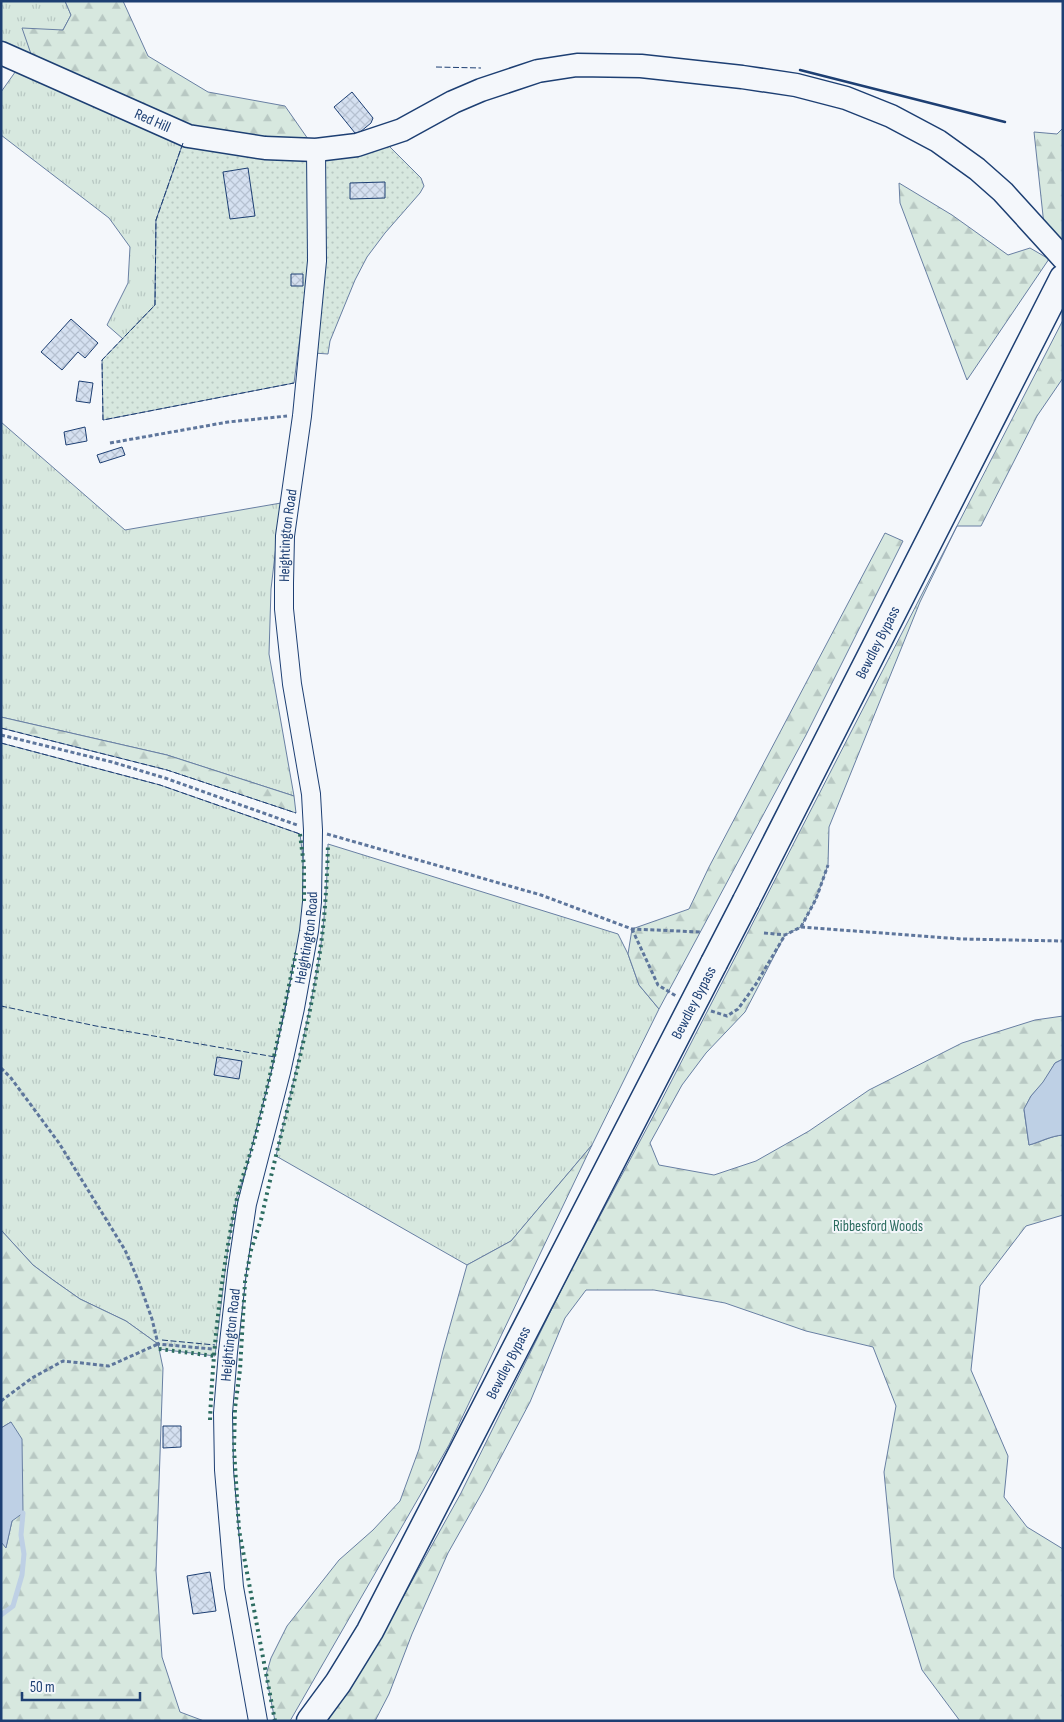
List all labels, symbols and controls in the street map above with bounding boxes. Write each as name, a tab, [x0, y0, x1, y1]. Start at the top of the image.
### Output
street label: Red Hill	[132, 105, 174, 137]
street label: Heightington Road	[275, 488, 302, 582]
street label: Bewdley Bypass	[852, 603, 904, 682]
street label: Heightington Road	[291, 891, 322, 986]
street label: Bewdley Bypass	[667, 963, 721, 1042]
park label: Ribbesford Woods	[833, 1217, 923, 1236]
street label: Heightington Road	[217, 1288, 245, 1382]
street label: Bewdley Bypass	[482, 1323, 535, 1403]
scale bar	[22, 1670, 140, 1702]
text: 50 m	[30, 1678, 55, 1697]

